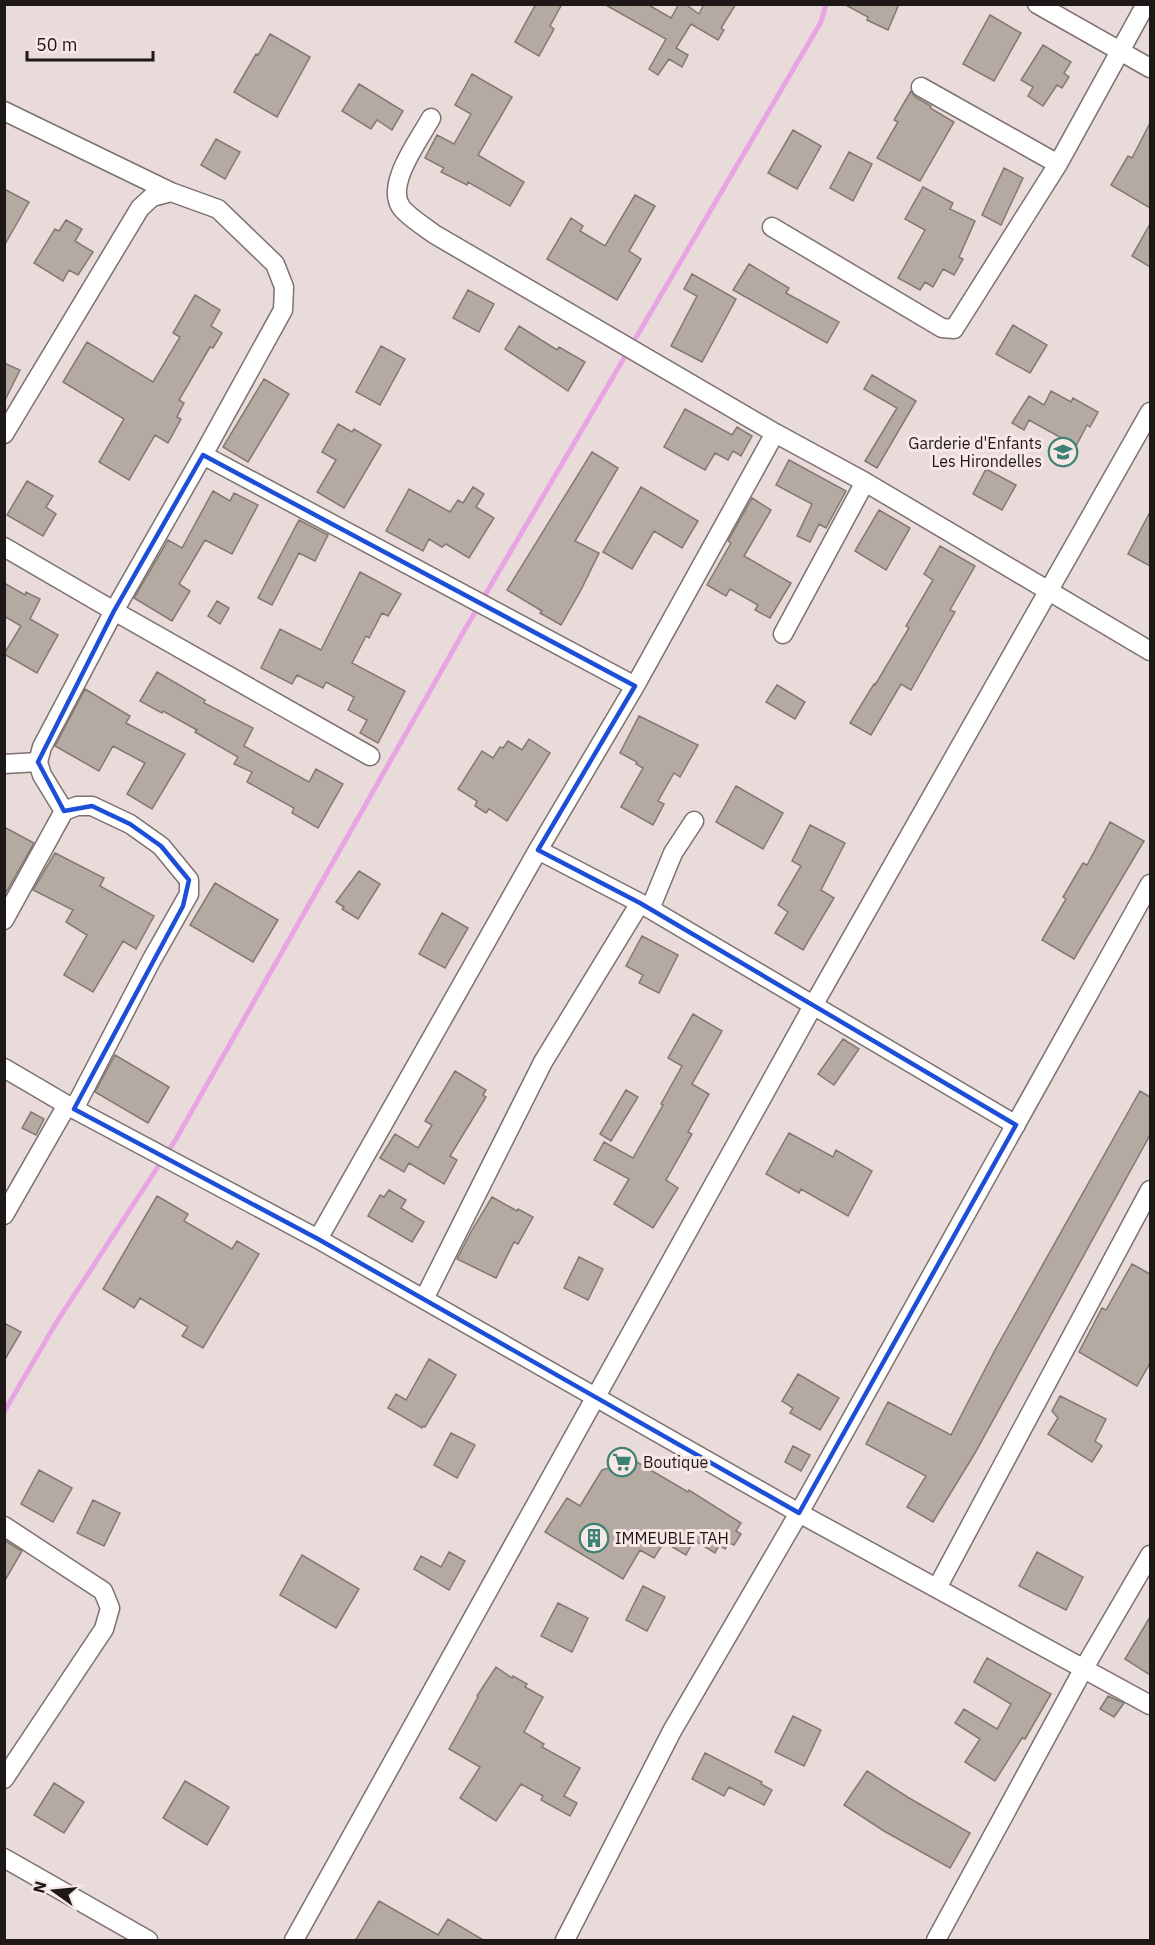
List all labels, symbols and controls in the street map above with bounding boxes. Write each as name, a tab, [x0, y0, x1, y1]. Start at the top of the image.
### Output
scale bar	[27, 24, 153, 62]
text: 50 m	[36, 33, 78, 56]
place label: Garderie d'Enfants Les Hirondelles	[908, 433, 1042, 471]
school or university icon: Garderie d'Enfants Les Hirondelles	[1047, 436, 1079, 468]
supermarket icon: Boutique	[606, 1446, 638, 1478]
place label: Boutique	[643, 1452, 708, 1472]
building icon: IMMEUBLE TAH	[578, 1522, 610, 1554]
place label: IMMEUBLE TAH	[615, 1528, 729, 1548]
north arrow	[24, 1861, 84, 1921]
text: N	[28, 1879, 51, 1895]

